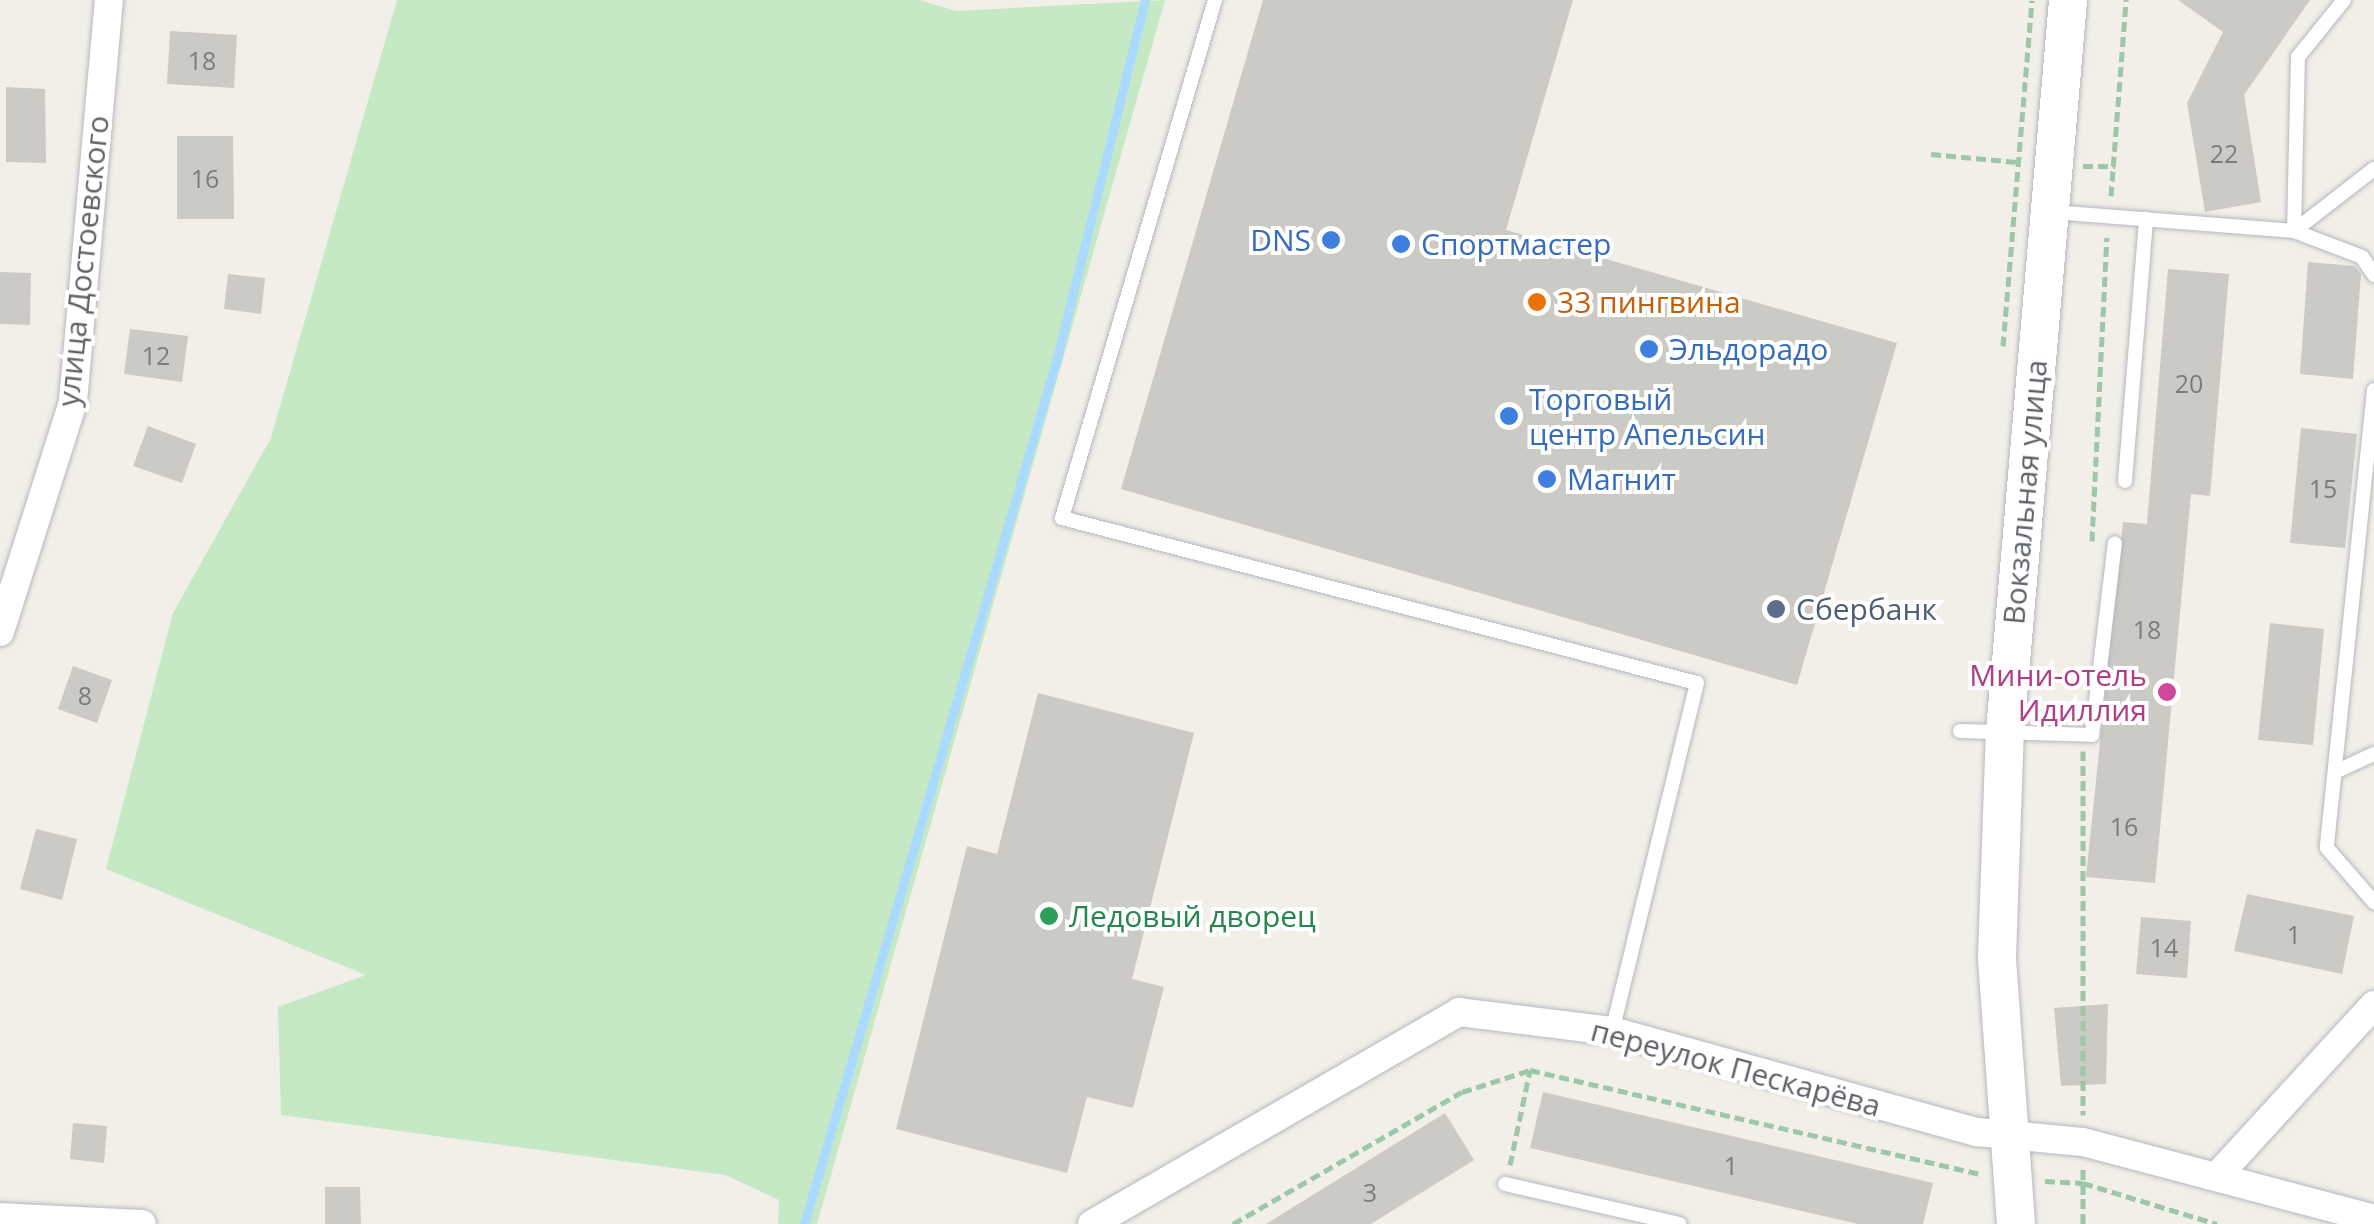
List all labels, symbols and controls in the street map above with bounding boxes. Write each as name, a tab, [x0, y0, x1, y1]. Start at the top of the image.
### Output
house number: 18	[188, 45, 216, 75]
street label: улица Достоевского	[50, 114, 116, 408]
house number: 22	[2210, 138, 2238, 168]
house number: 16	[191, 163, 219, 193]
place label: DNS	[1250, 222, 1311, 258]
place label: Спортмастер	[1421, 226, 1611, 262]
marker: DNS	[1320, 229, 1342, 251]
marker: Спортмастер	[1390, 233, 1412, 255]
place label: 33 пингвина	[1557, 284, 1741, 320]
marker: 33 пингвина	[1526, 291, 1548, 313]
place label: Эльдорадо	[1669, 331, 1828, 367]
marker: Эльдорадо	[1638, 338, 1660, 360]
house number: 12	[142, 340, 170, 370]
street label: Вокзальная улица	[1995, 358, 2055, 626]
house number: 20	[2175, 368, 2203, 398]
place label: Торговый центр Апельсин	[1529, 381, 1766, 452]
marker: Торговый центр Апельсин	[1498, 405, 1520, 427]
place label: Магнит	[1567, 461, 1676, 497]
marker: Магнит	[1536, 468, 1558, 490]
house number: 15	[2309, 473, 2337, 503]
place label: Сбербанк	[1796, 591, 1937, 627]
marker: Сбербанк	[1765, 598, 1787, 620]
house number: 18	[2133, 614, 2161, 644]
place label: Мини-отель Идиллия	[1969, 657, 2147, 728]
house number: 8	[78, 680, 92, 710]
marker: Мини-отель Идиллия	[2156, 681, 2178, 703]
house number: 16	[2110, 811, 2138, 841]
place label: Ледовый дворец	[1069, 898, 1316, 934]
marker: Ледовый дворец	[1038, 905, 1060, 927]
house number: 1	[2287, 919, 2301, 949]
house number: 14	[2150, 932, 2178, 962]
street label: переулок Пескарёва	[1587, 1012, 1885, 1124]
house number: 1	[1724, 1150, 1738, 1180]
house number: 3	[1363, 1177, 1377, 1207]

